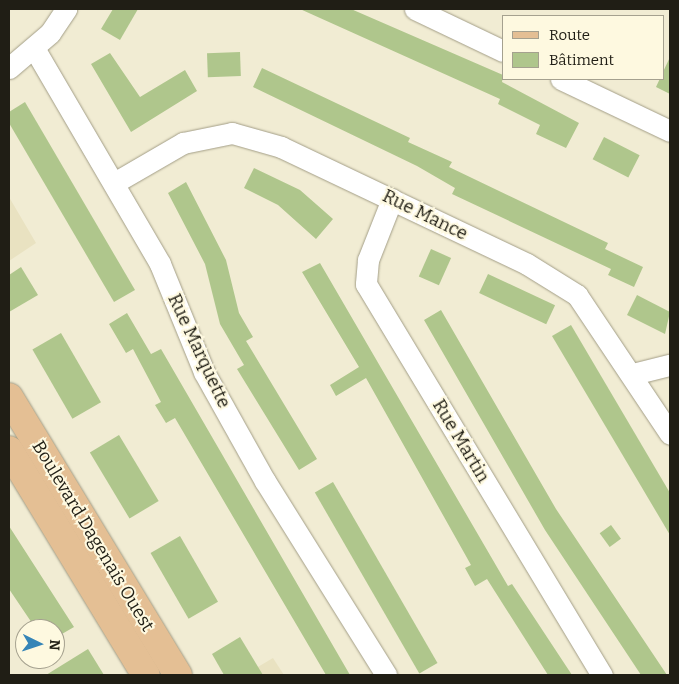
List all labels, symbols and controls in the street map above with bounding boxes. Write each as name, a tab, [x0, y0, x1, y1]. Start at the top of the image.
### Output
legend	[502, 15, 664, 80]
text: Route	[549, 26, 590, 44]
text: Bâtiment	[549, 51, 614, 69]
street label: Rue Mance	[379, 185, 471, 245]
street label: Rue Marquette	[163, 291, 235, 411]
street label: Rue Martin	[428, 396, 494, 486]
street label: Boulevard Dagenais Ouest	[27, 437, 159, 635]
north arrow	[15, 619, 65, 669]
text: N	[46, 639, 63, 651]

